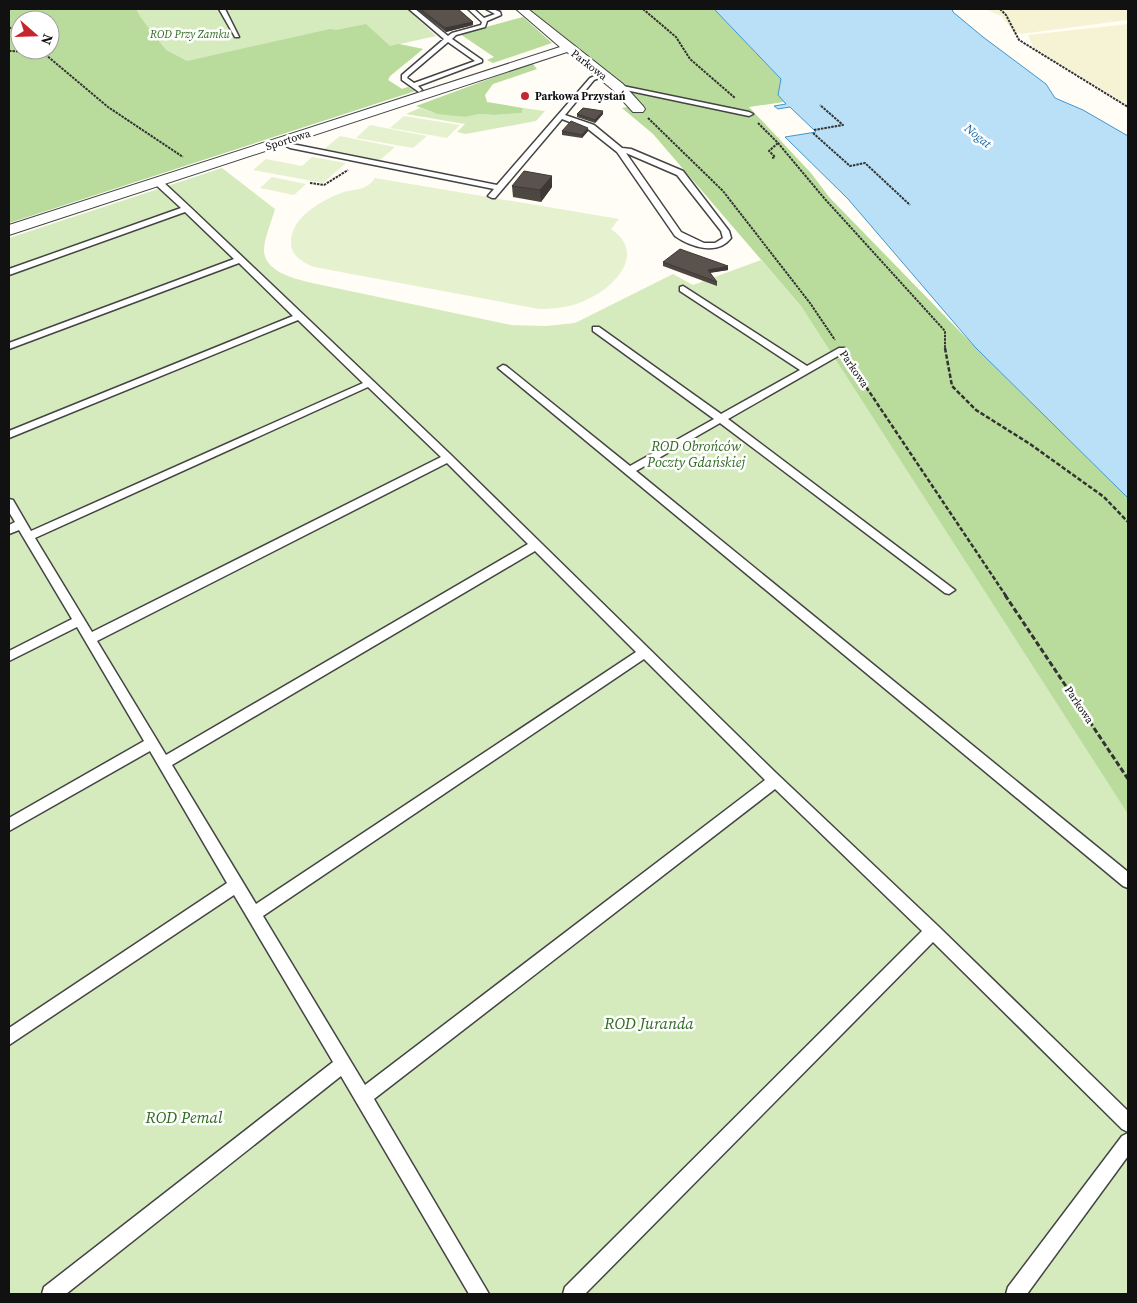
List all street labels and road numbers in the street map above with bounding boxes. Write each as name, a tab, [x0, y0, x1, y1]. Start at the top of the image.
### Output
street label: Parkowa	[568, 46, 611, 84]
street label: Sportowa	[264, 126, 313, 154]
street label: Parkowa	[836, 347, 872, 391]
street label: Parkowa	[1061, 683, 1097, 727]

